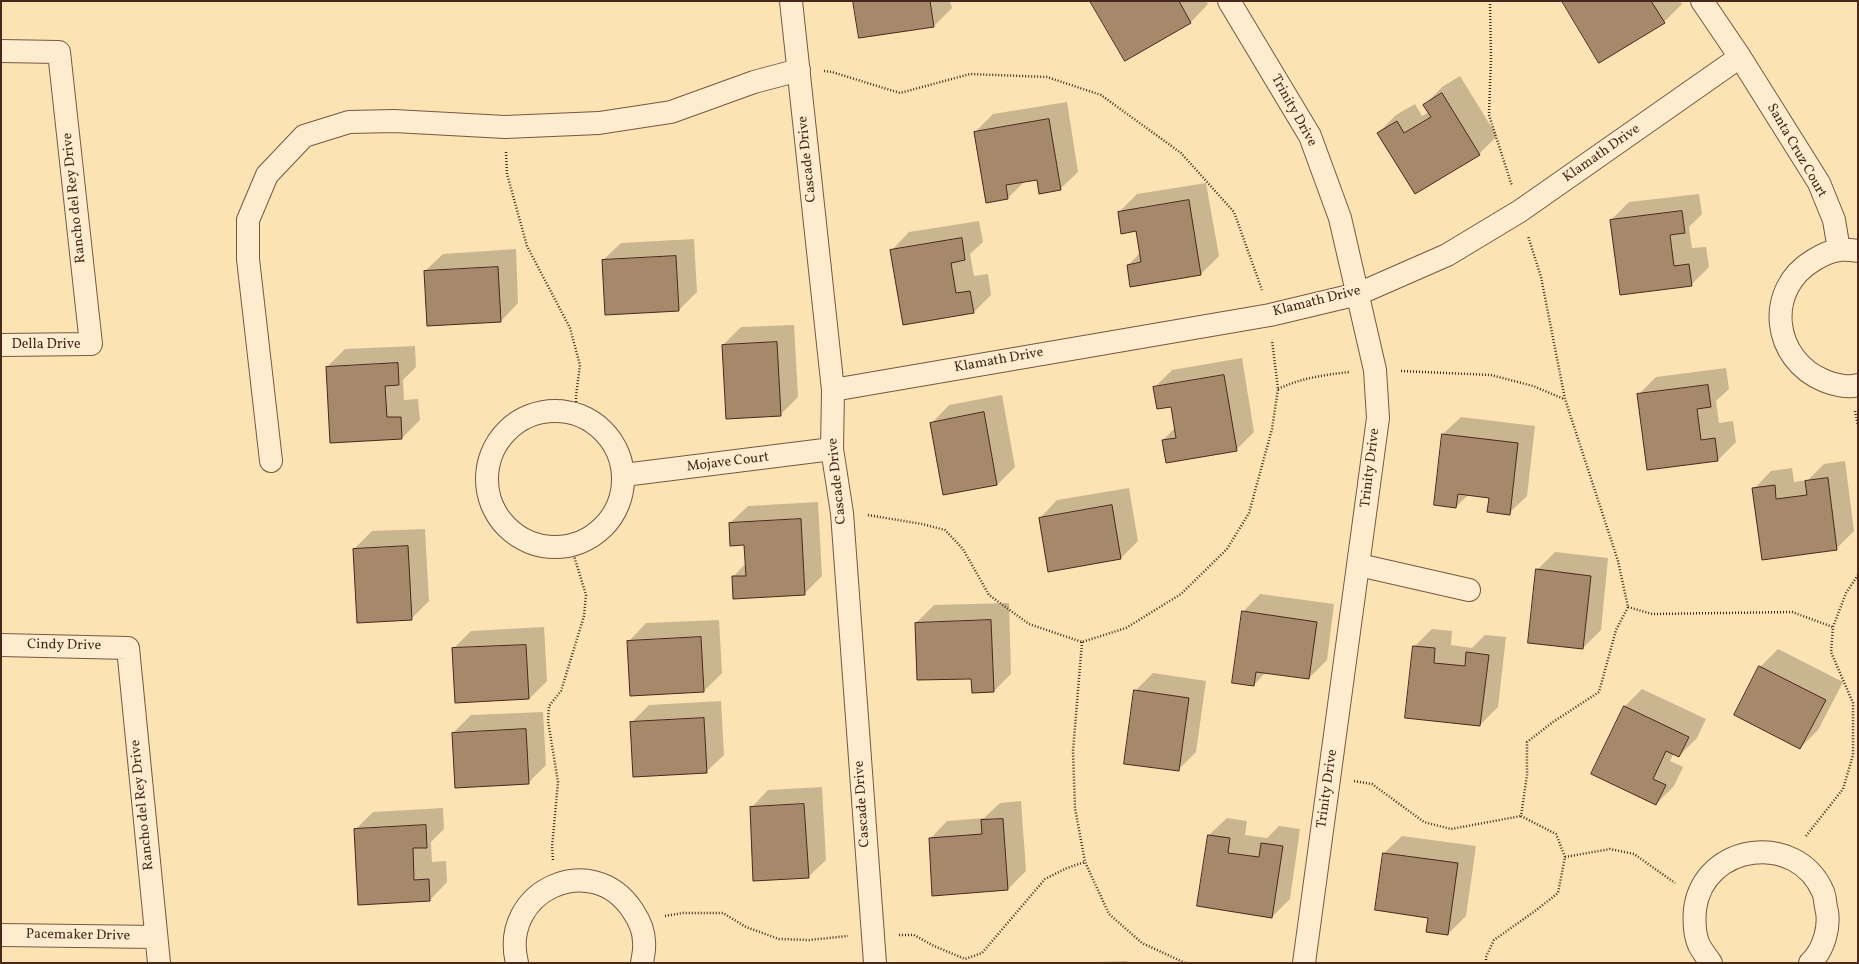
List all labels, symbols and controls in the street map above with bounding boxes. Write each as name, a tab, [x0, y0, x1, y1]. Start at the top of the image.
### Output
street label: Trinity Drive	[1266, 72, 1320, 150]
street label: Santa Cruz Court	[1762, 101, 1830, 201]
street label: Cascade Drive	[795, 115, 821, 203]
street label: Klamath Drive	[1560, 121, 1644, 187]
street label: Rancho del Rey Drive	[60, 132, 90, 264]
street label: Klamath Drive	[1271, 283, 1363, 321]
street label: Della Drive	[11, 337, 81, 353]
street label: Klamath Drive	[953, 345, 1045, 377]
street label: Trinity Drive	[1358, 427, 1384, 509]
street label: Cascade Drive	[825, 437, 851, 525]
street label: Mojave Court	[686, 450, 770, 476]
street label: Cindy Drive	[27, 637, 101, 655]
street label: Rancho del Rey Drive	[128, 739, 158, 871]
street label: Trinity Drive	[1314, 748, 1342, 830]
street label: Cascade Drive	[852, 760, 874, 848]
street label: Pacemaker Drive	[26, 927, 130, 945]

